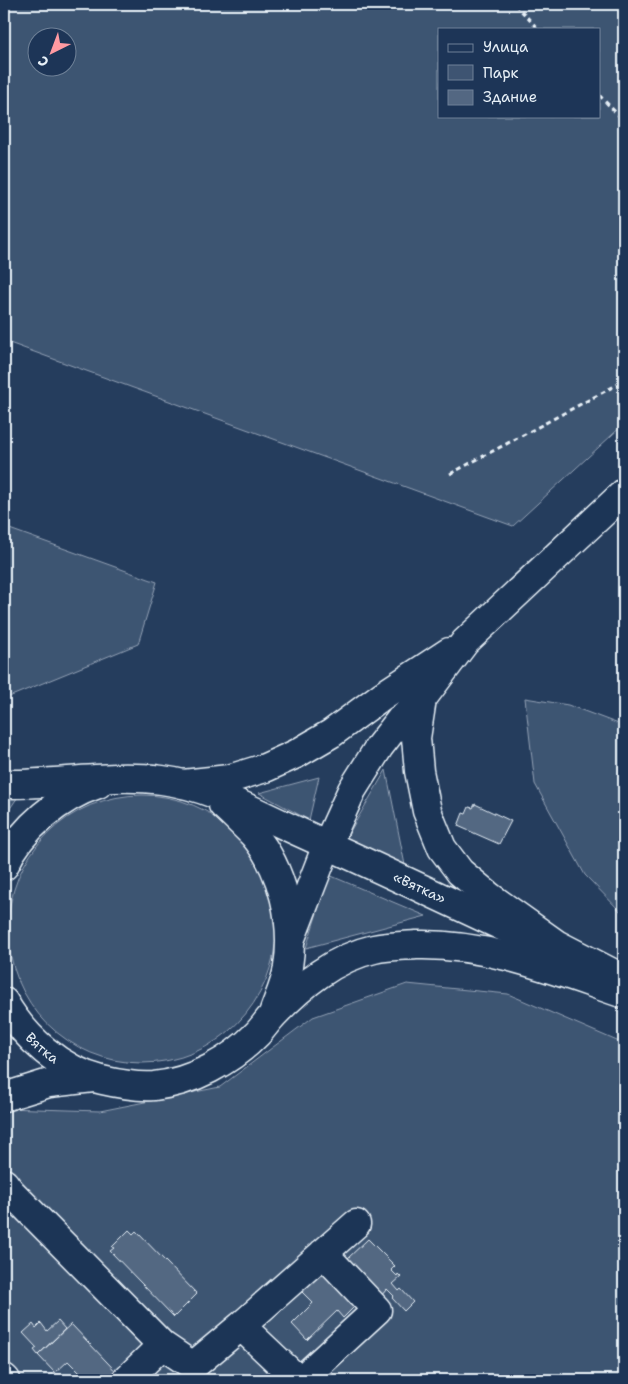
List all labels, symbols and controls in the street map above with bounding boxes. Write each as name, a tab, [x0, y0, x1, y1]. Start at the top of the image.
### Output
north arrow	[28, 28, 78, 78]
legend	[438, 28, 600, 118]
text: Улица	[483, 37, 529, 57]
text: С	[34, 52, 53, 71]
text: Парк	[483, 63, 519, 83]
text: Здание	[483, 87, 537, 107]
street label: «Вятка»	[390, 867, 449, 908]
street label: Вятка	[22, 1028, 63, 1067]

